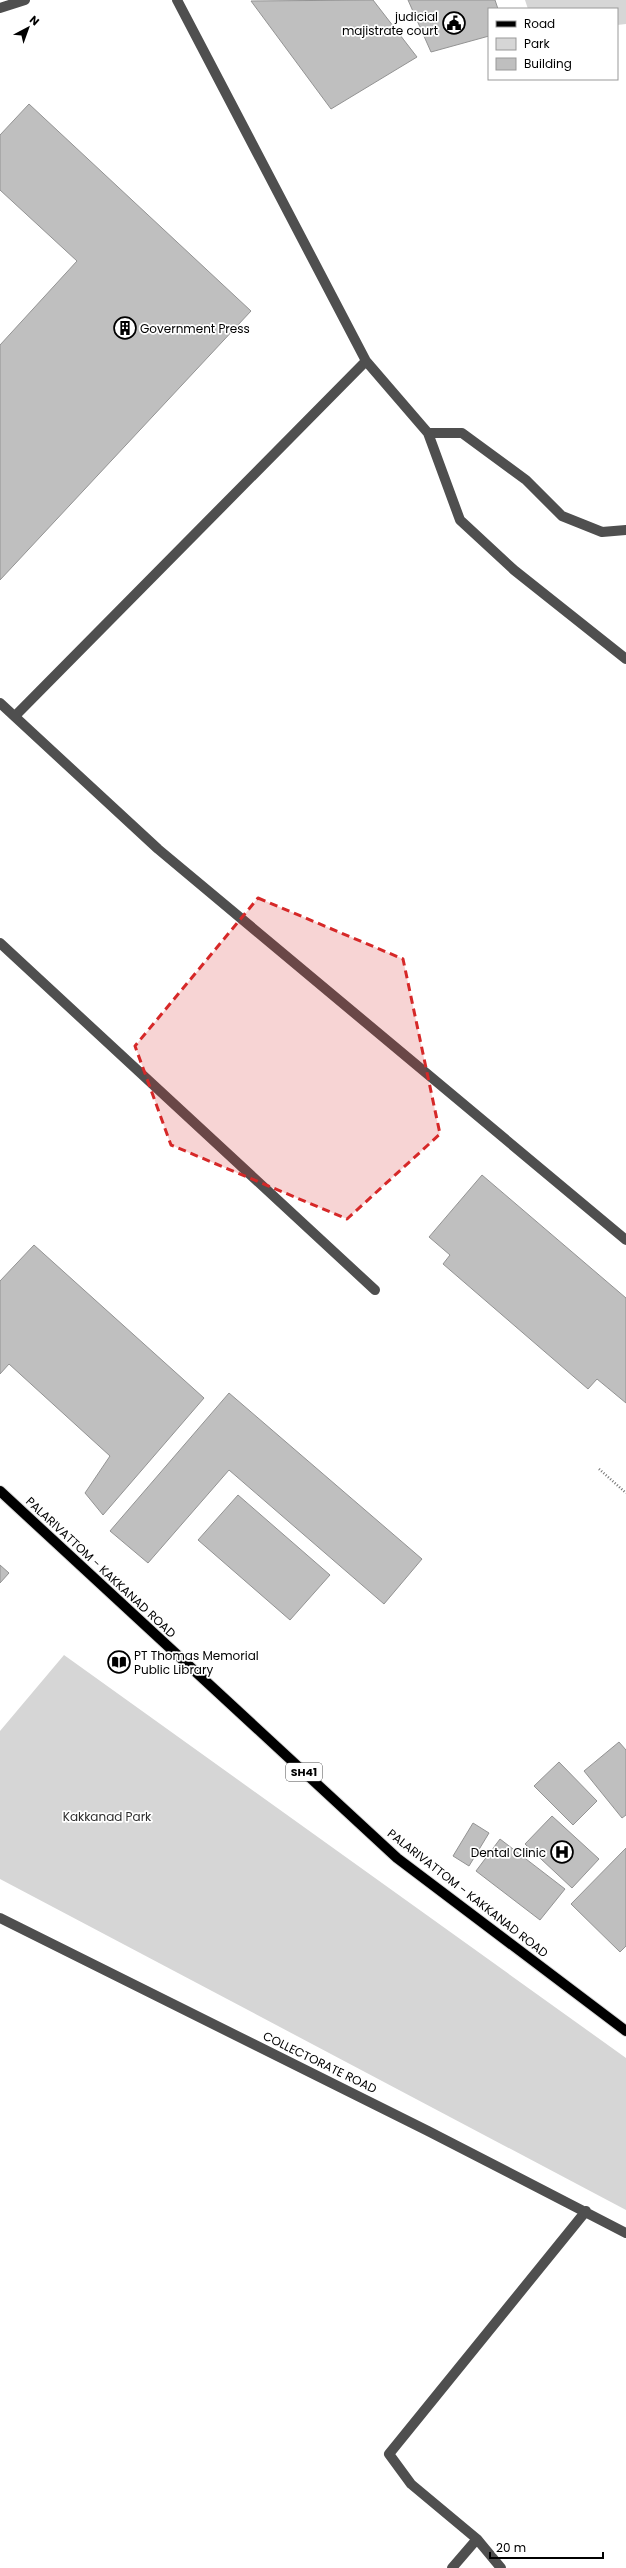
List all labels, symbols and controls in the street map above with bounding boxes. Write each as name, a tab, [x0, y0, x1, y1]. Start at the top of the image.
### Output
north arrow	[8, 8, 48, 48]
place label: judicial majistrate court	[342, 8, 438, 39]
legend	[488, 8, 618, 80]
public building icon: judicial majistrate court	[441, 10, 467, 36]
text: N	[26, 12, 43, 29]
text: Road	[524, 15, 555, 32]
text: Park	[524, 35, 551, 52]
text: Building	[524, 55, 572, 72]
building icon: Government Press	[112, 315, 138, 341]
place label: Government Press	[140, 320, 250, 337]
street label: PALARIVATTOM - KAKKANAD ROAD	[22, 1493, 180, 1641]
place label: PT Thomas Memorial Public Library	[134, 1647, 259, 1678]
library icon: PT Thomas Memorial Public Library	[106, 1649, 132, 1675]
road number: SH41	[286, 1763, 322, 1781]
park label: Kakkanad Park	[63, 1808, 152, 1825]
street label: PALARIVATTOM - KAKKANAD ROAD	[384, 1825, 552, 1961]
hospital icon: Dental Clinic	[549, 1839, 575, 1865]
place label: Dental Clinic	[471, 1844, 546, 1861]
street label: COLLECTORATE ROAD	[260, 2027, 380, 2097]
scale bar	[490, 2534, 603, 2560]
text: 20 m	[496, 2539, 526, 2556]

